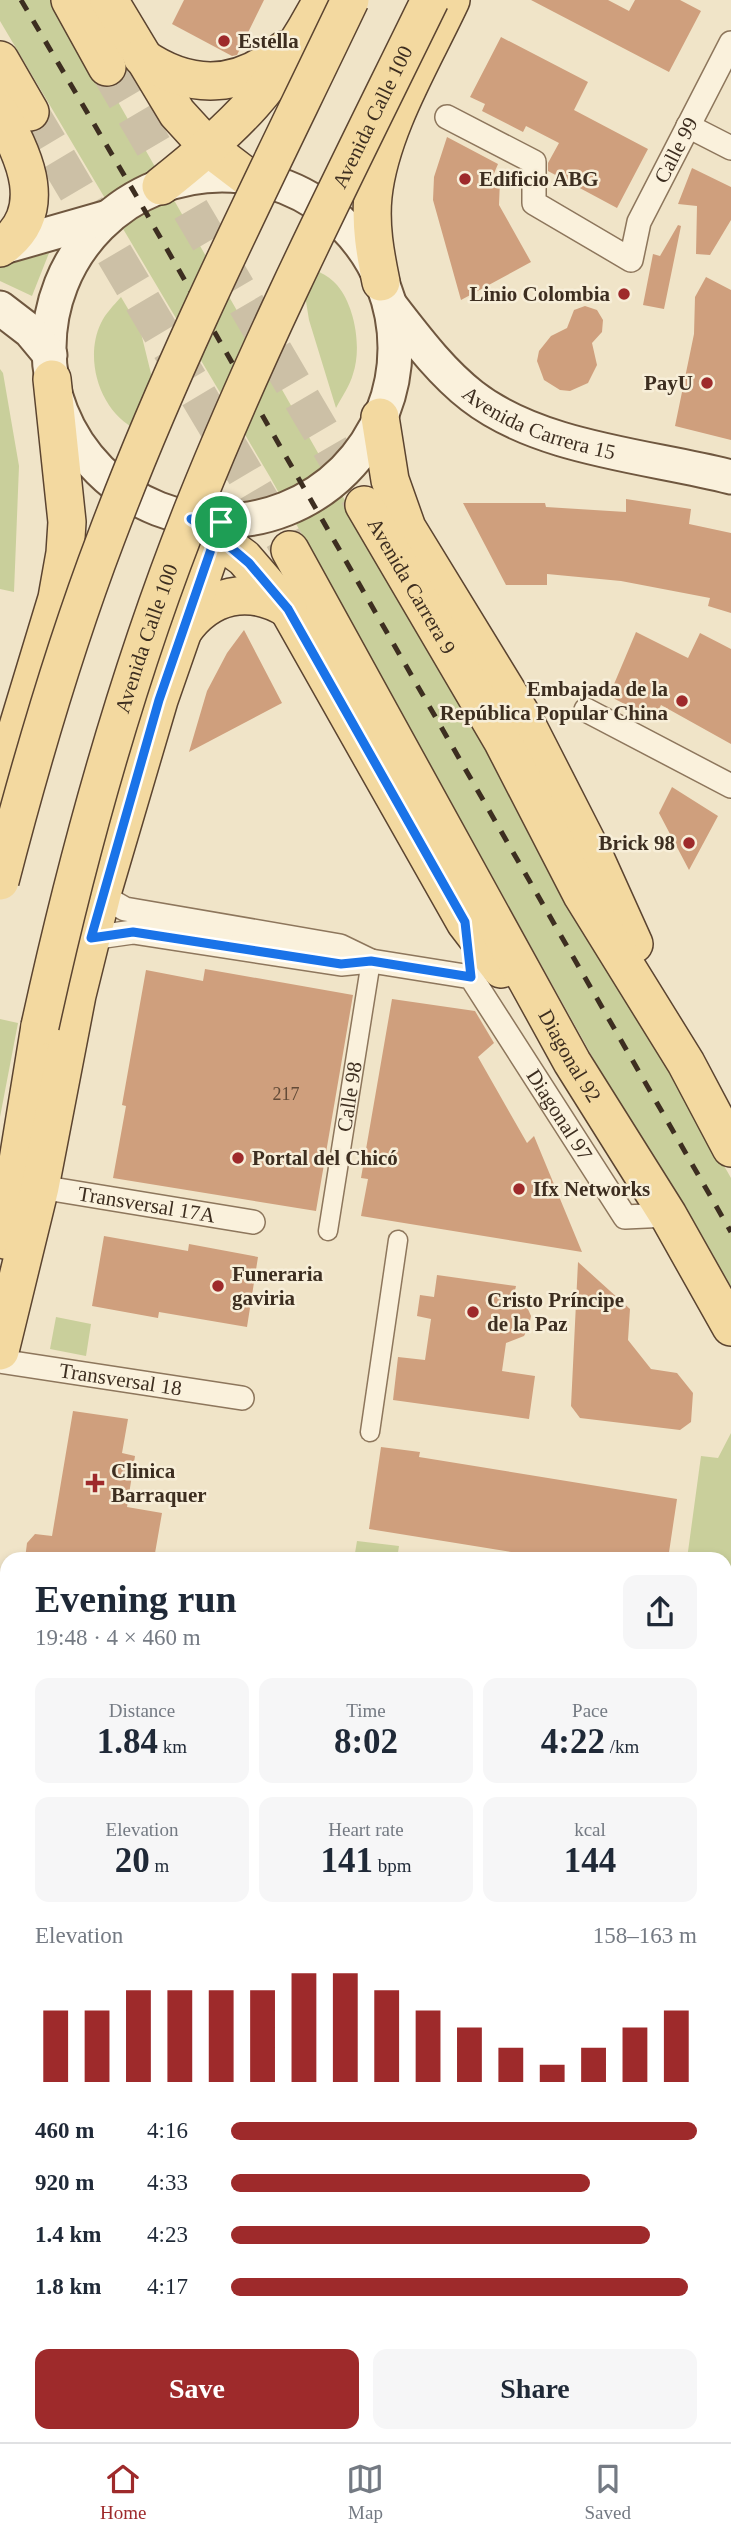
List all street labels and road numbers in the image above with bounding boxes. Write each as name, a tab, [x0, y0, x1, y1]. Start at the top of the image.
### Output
street label: Avenida Calle 100	[327, 42, 418, 192]
street label: Calle 99	[649, 113, 703, 187]
street label: Avenida Carrera 15	[458, 381, 618, 465]
street label: Avenida Carrera 9	[362, 514, 461, 658]
street label: Avenida Calle 100	[110, 561, 183, 716]
street label: Diagonal 92	[533, 1005, 606, 1107]
street label: Calle 98	[332, 1060, 367, 1133]
street label: Diagonal 97	[521, 1065, 597, 1165]
street label: Transversal 17A	[76, 1181, 218, 1228]
street label: Transversal 18	[58, 1358, 183, 1401]

